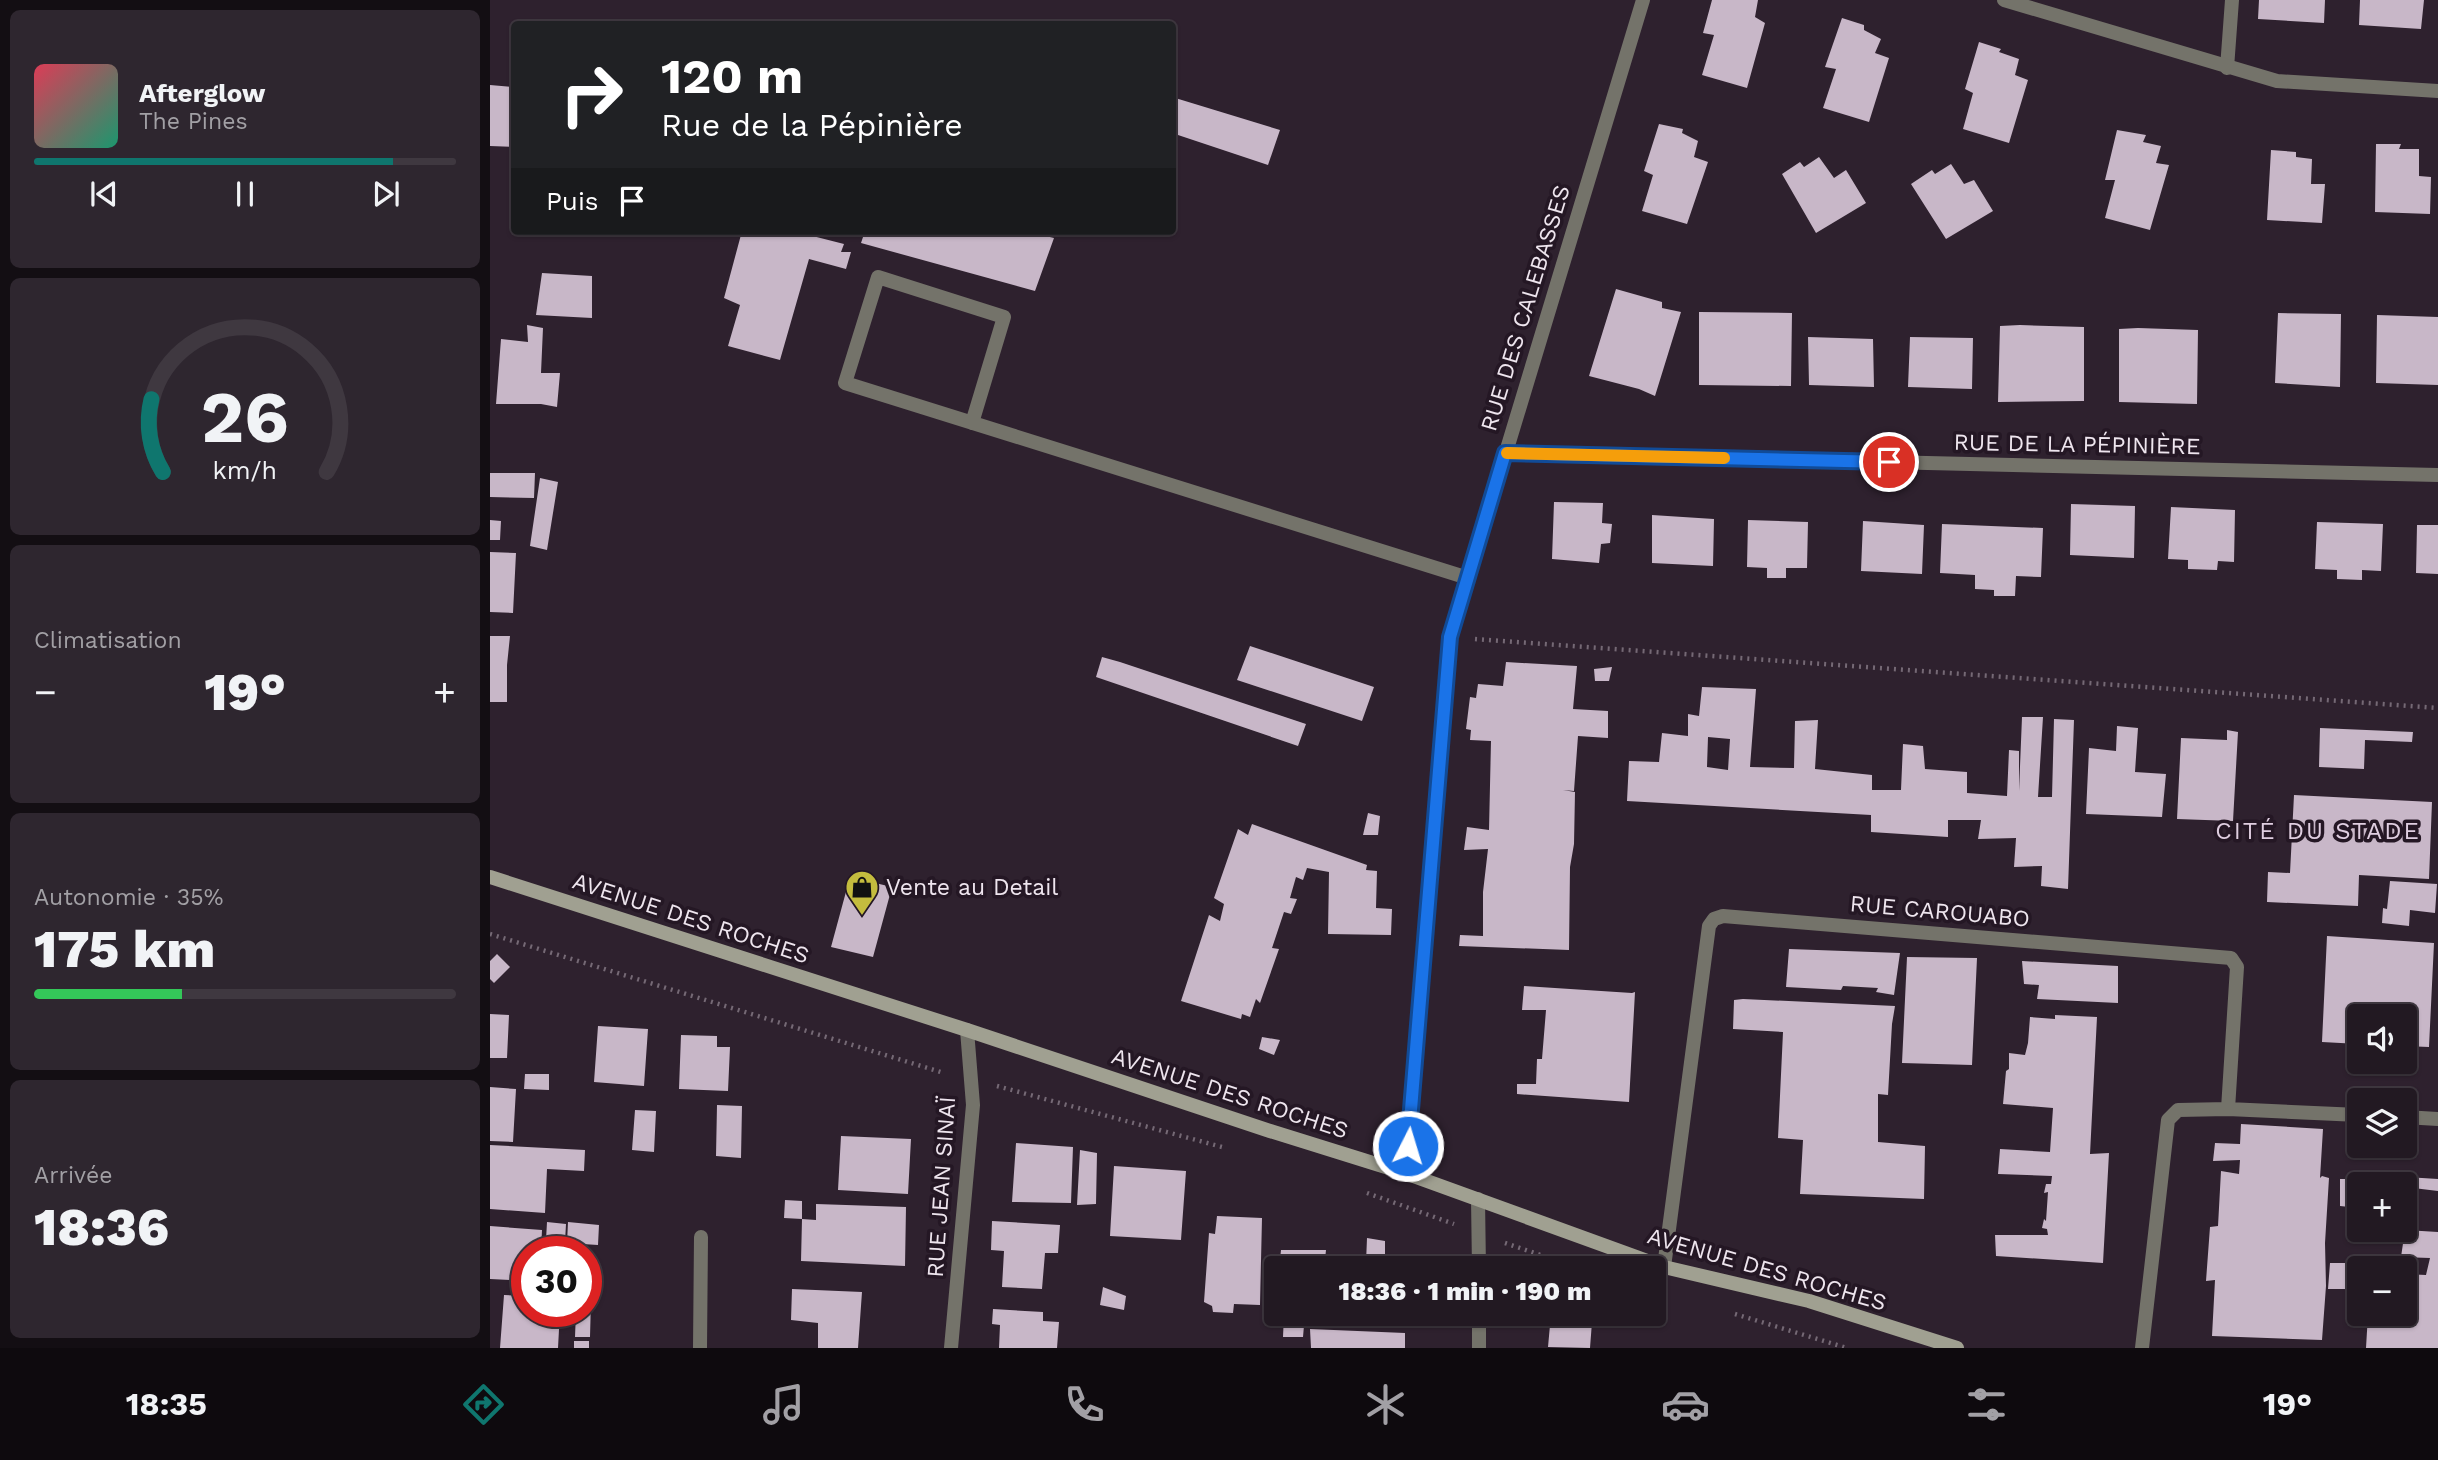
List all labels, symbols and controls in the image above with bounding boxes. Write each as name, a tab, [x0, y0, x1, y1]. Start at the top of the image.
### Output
text: 120 m	[661, 47, 803, 105]
icon: right	[546, 49, 637, 140]
text: Afterglow	[139, 78, 265, 108]
text: Rue de la Pépinière	[661, 106, 963, 144]
text: The Pines	[139, 108, 248, 135]
icon: previous	[85, 175, 123, 213]
icon: pause	[226, 175, 264, 213]
icon: next	[367, 175, 405, 213]
icon: arrive	[613, 182, 651, 220]
street label: RUE DES CALEBASSES	[1475, 182, 1576, 435]
text: Puis	[546, 186, 599, 216]
text: 26	[201, 375, 289, 461]
street label: RUE DE LA PÉPINIÈRE	[1953, 429, 2201, 460]
pin	[1859, 432, 1919, 492]
icon: arrive	[1870, 443, 1908, 481]
text: km/h	[213, 456, 277, 485]
text: Climatisation	[34, 627, 182, 654]
text: 19°	[204, 662, 286, 723]
text: −	[34, 670, 57, 714]
text: +	[433, 670, 456, 714]
district label: CITÉ DU STADE	[2215, 817, 2421, 845]
street label: AVENUE DES ROCHES	[569, 867, 813, 970]
shop icon: Vente au Detail	[843, 868, 881, 917]
place label: Vente au Detail	[886, 874, 1058, 901]
text: Autonomie · 35%	[34, 884, 223, 911]
street label: RUE CAROUABO	[1849, 890, 2031, 933]
text: 175 km	[34, 919, 215, 980]
map controls	[2347, 1004, 2417, 1326]
button: sound	[2347, 1004, 2417, 1074]
street label: AVENUE DES ROCHES	[1108, 1042, 1352, 1145]
button: layers	[2347, 1088, 2417, 1158]
street label: RUE JEAN SINAÏ	[922, 1095, 961, 1279]
position arrow	[1371, 1109, 1445, 1183]
text: Arrivée	[34, 1162, 113, 1189]
button: +	[2347, 1172, 2417, 1242]
text: 18:36	[34, 1197, 169, 1258]
street label: AVENUE DES ROCHES	[1644, 1222, 1889, 1317]
speed limit sign: 30	[511, 1236, 602, 1327]
button: −	[2347, 1256, 2417, 1326]
text: 18:36 · 1 min · 190 m	[1339, 1276, 1591, 1306]
icon: directions	[459, 1380, 508, 1429]
icon: music	[759, 1380, 808, 1429]
icon: phone	[1060, 1380, 1109, 1429]
icon: climate	[1361, 1380, 1410, 1429]
icon: car	[1661, 1380, 1710, 1429]
icon: filters	[1962, 1380, 2011, 1429]
text: 18:35	[126, 1385, 207, 1423]
text: 19°	[2263, 1385, 2312, 1423]

